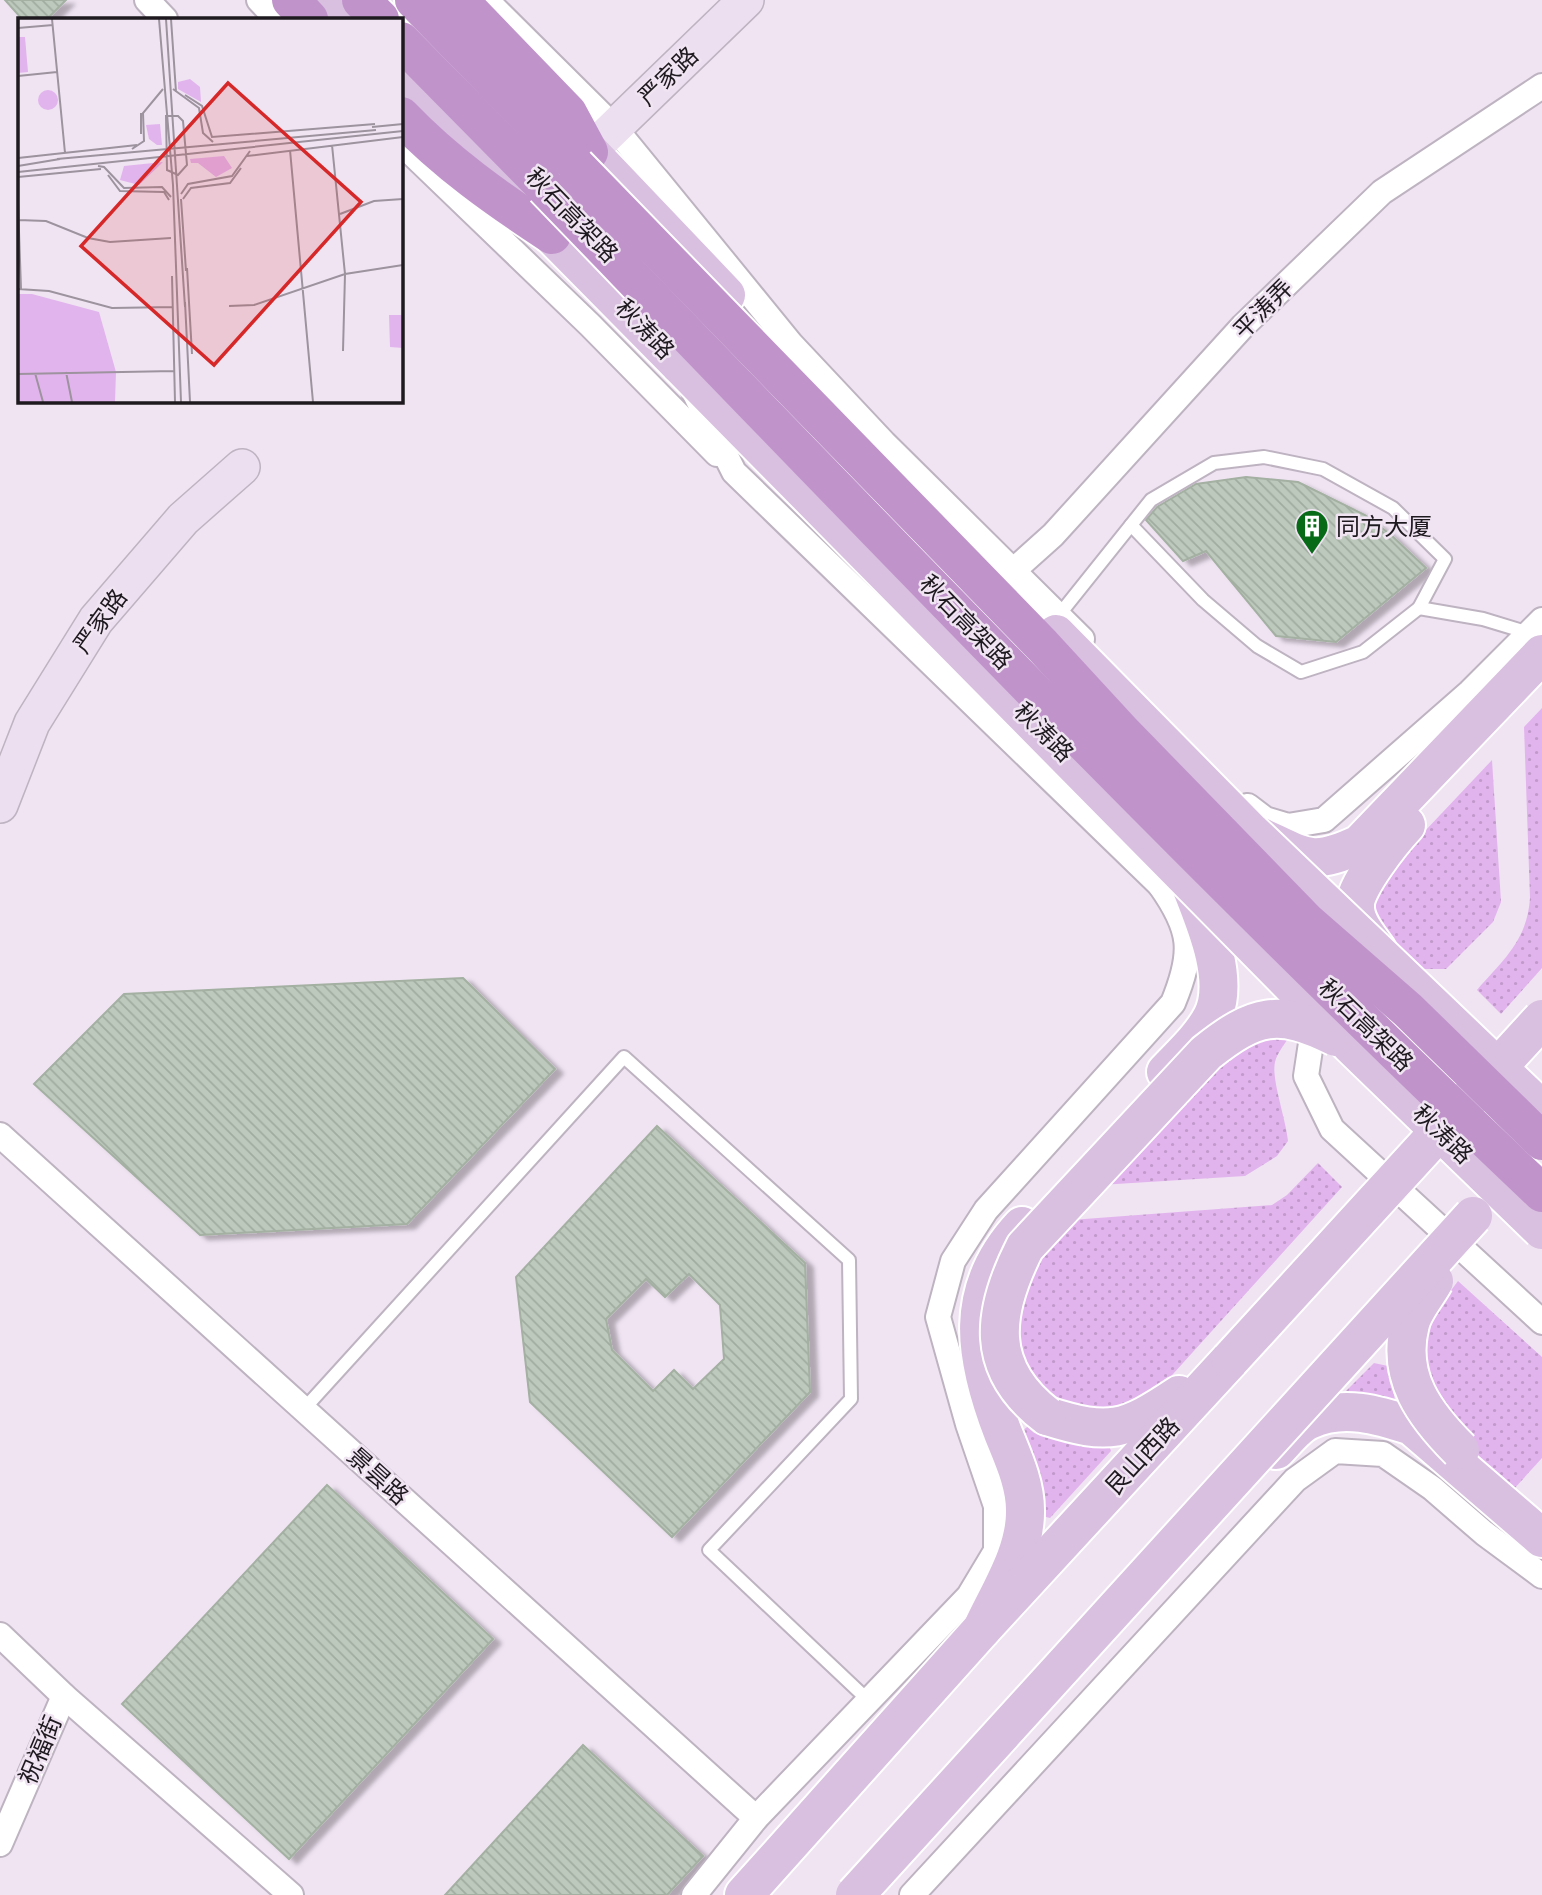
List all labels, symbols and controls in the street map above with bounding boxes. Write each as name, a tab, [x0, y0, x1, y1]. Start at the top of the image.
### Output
inset map	[18, 18, 402, 402]
street label: 严家路	[632, 41, 704, 111]
street label: 秋石高架路	[520, 162, 624, 268]
street label: 平涛弄	[1227, 273, 1299, 345]
street label: 秋涛路	[610, 293, 680, 365]
building icon: 同方大厦	[1293, 507, 1331, 556]
place label: 同方大厦	[1336, 512, 1432, 541]
street label: 秋石高架路	[914, 569, 1018, 675]
street label: 严家路	[67, 583, 133, 659]
street label: 秋涛路	[1008, 696, 1080, 768]
street label: 秋石高架路	[1313, 973, 1419, 1077]
street label: 秋涛路	[1407, 1099, 1479, 1169]
street label: 艮山西路	[1099, 1411, 1185, 1501]
street label: 景昙路	[342, 1441, 414, 1511]
street label: 祝福街	[13, 1711, 67, 1789]

